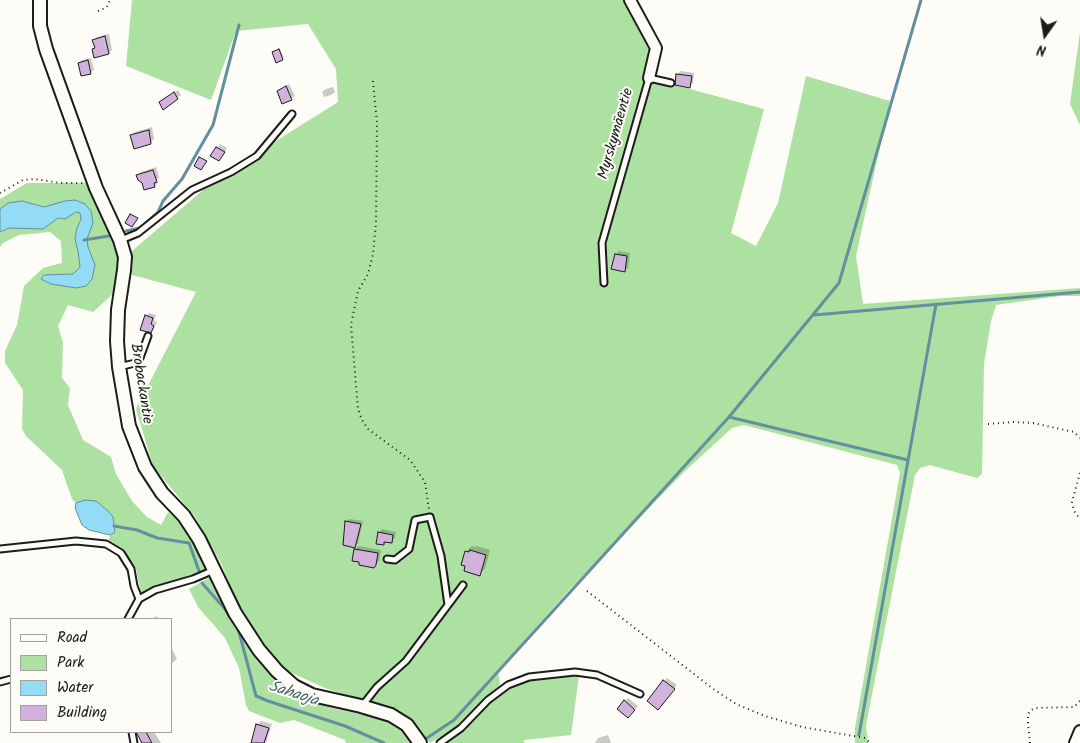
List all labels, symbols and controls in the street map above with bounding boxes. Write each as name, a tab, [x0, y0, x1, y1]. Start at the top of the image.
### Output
north arrow	[1020, 10, 1070, 60]
text: N	[1035, 38, 1048, 61]
street label: Myrskymäentie	[595, 86, 639, 182]
street label: Brobackantie	[125, 343, 155, 425]
legend	[10, 618, 172, 733]
text: Road	[57, 626, 87, 650]
text: Park	[57, 651, 84, 675]
text: Water	[57, 676, 93, 700]
water label: Sahaoja	[266, 678, 320, 712]
text: Building	[57, 701, 107, 725]

